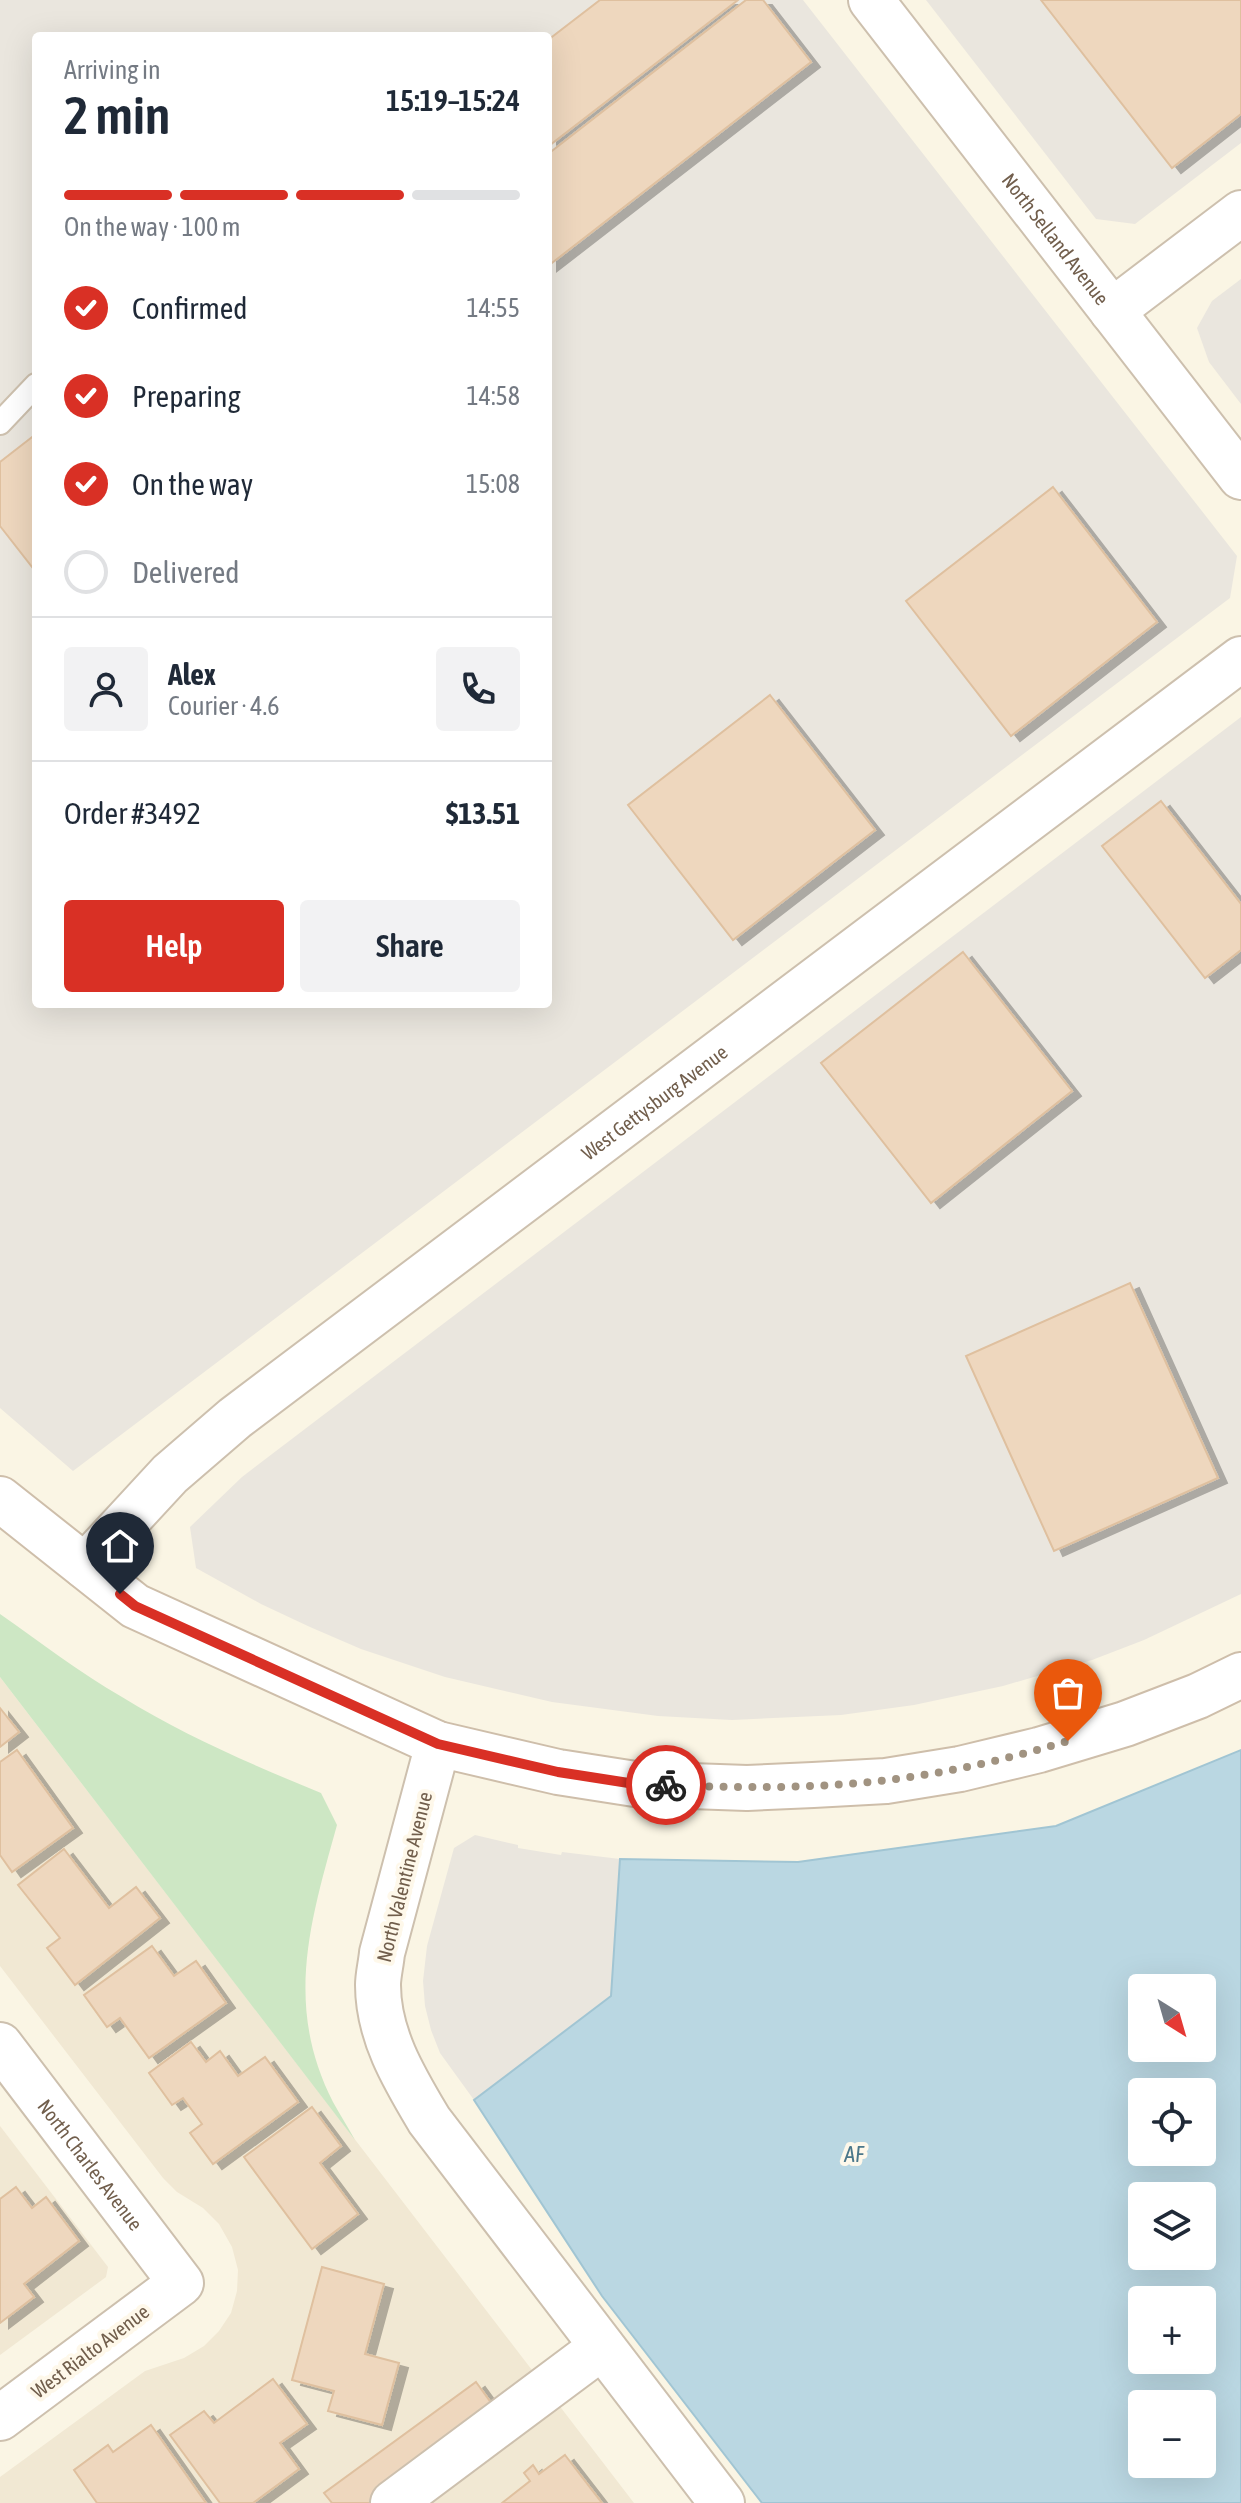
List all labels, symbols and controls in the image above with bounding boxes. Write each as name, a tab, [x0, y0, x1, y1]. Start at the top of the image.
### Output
text: Arriving in	[64, 55, 161, 85]
text: 15:19–15:24	[386, 83, 520, 117]
text: 2 min	[64, 85, 170, 145]
street label: North Selland Avenue	[998, 168, 1114, 309]
text: On the way · 100 m	[64, 212, 241, 242]
icon: check	[64, 286, 108, 330]
text: Confirmed	[132, 291, 247, 325]
text: 14:55	[466, 293, 520, 323]
icon: check	[64, 374, 108, 418]
text: Preparing	[132, 379, 241, 413]
text: 14:58	[466, 381, 520, 411]
icon: check	[64, 462, 108, 506]
text: On the way	[132, 467, 253, 501]
text: 15:08	[466, 469, 520, 499]
text: Delivered	[132, 555, 240, 589]
button: person	[64, 647, 148, 731]
button: phone	[436, 647, 520, 731]
text: Alex	[168, 657, 216, 691]
text: Courier · 4.6	[168, 691, 279, 721]
text: Order #3492	[64, 796, 201, 830]
text: $13.51	[446, 796, 520, 830]
button: Help	[64, 900, 284, 992]
button: Share	[300, 900, 520, 992]
street label: West Gettysburg Avenue	[577, 1040, 731, 1164]
pin	[86, 1512, 154, 1594]
icon: home	[98, 1524, 142, 1568]
pin	[1034, 1659, 1102, 1741]
icon: bag	[1046, 1671, 1090, 1715]
courier	[626, 1745, 706, 1825]
icon: bike	[644, 1763, 688, 1807]
street label: North Valentine Avenue	[372, 1789, 436, 1965]
north arrow	[1128, 1974, 1216, 2062]
map controls	[1128, 1974, 1216, 2478]
button: locate	[1128, 2078, 1216, 2166]
street label: North Charles Avenue	[34, 2094, 148, 2234]
water label: AF	[843, 2141, 865, 2167]
button: layers	[1128, 2182, 1216, 2270]
button: +	[1128, 2286, 1216, 2374]
street label: West Rialto Avenue	[27, 2299, 153, 2403]
button: −	[1128, 2390, 1216, 2478]

